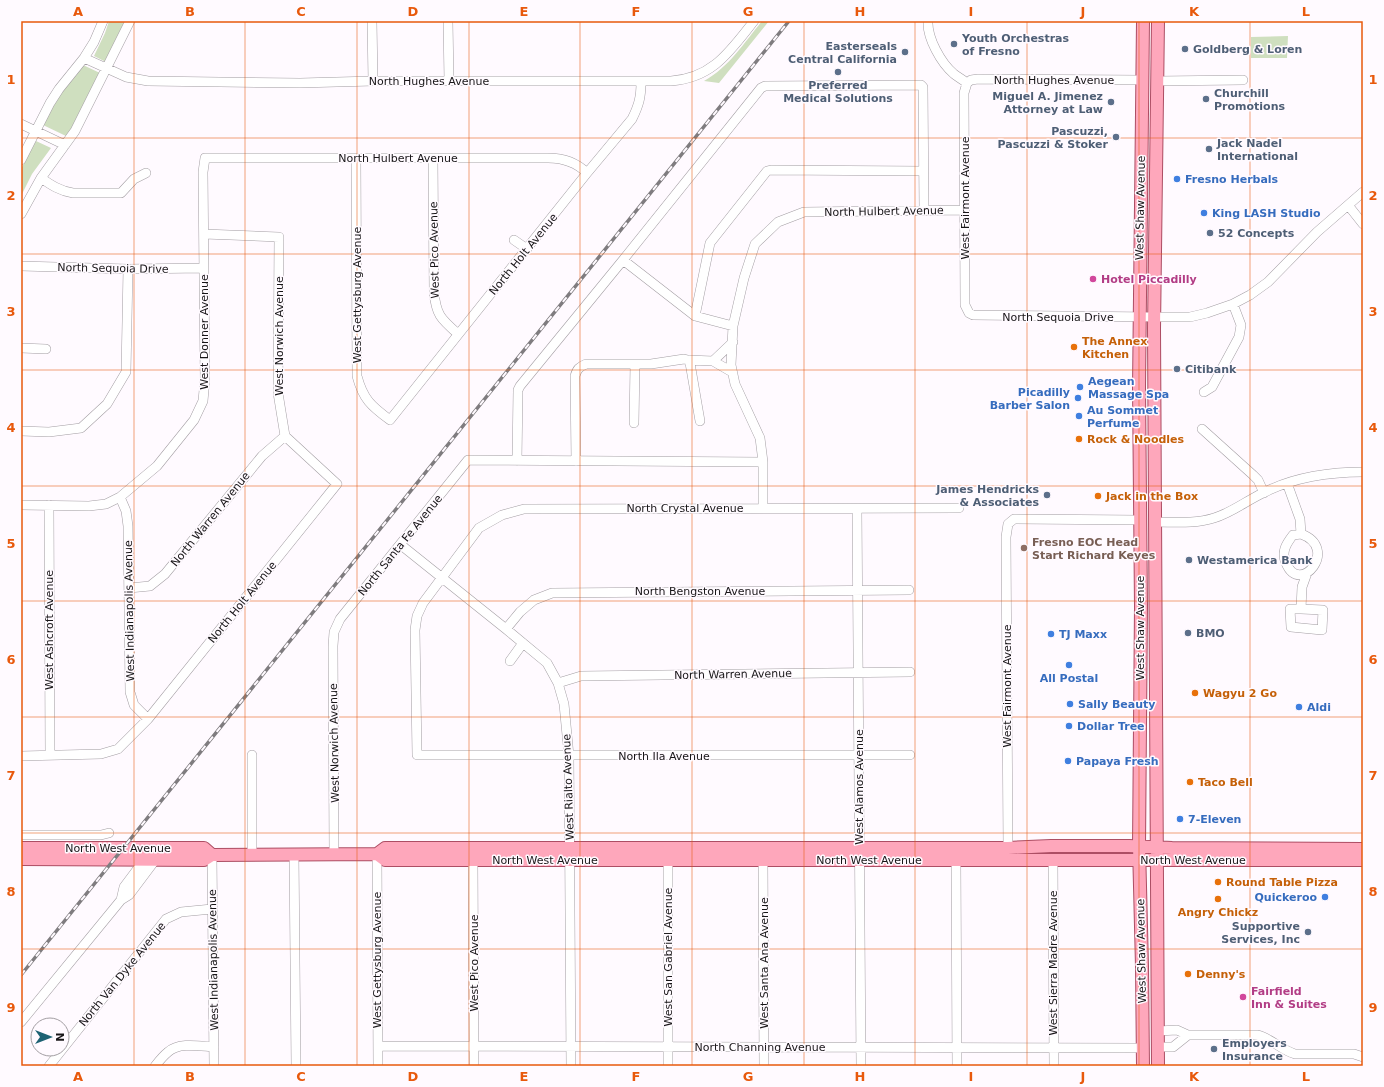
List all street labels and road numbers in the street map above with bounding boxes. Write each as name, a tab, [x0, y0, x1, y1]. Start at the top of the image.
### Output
street label: North Hughes Avenue	[994, 74, 1114, 87]
street label: North Hughes Avenue	[369, 75, 489, 88]
street label: West Fairmont Avenue	[959, 136, 972, 260]
street label: North Hulbert Avenue	[338, 152, 458, 165]
street label: West Shaw Avenue	[1133, 155, 1148, 260]
street label: West Pico Avenue	[427, 201, 442, 299]
street label: North Hulbert Avenue	[824, 204, 944, 219]
street label: North Holt Avenue	[487, 211, 560, 298]
street label: West Gettysburg Avenue	[351, 227, 364, 363]
street label: North Sequoia Drive	[57, 261, 169, 276]
street label: West Donner Avenue	[198, 274, 211, 390]
street label: West Norwich Avenue	[273, 276, 286, 396]
street label: North Sequoia Drive	[1002, 311, 1114, 324]
street label: North Warren Avenue	[168, 469, 253, 569]
street label: North Santa Fe Avenue	[356, 492, 445, 599]
street label: North Crystal Avenue	[626, 502, 744, 515]
street label: West Indianapolis Avenue	[122, 540, 137, 682]
street label: North Holt Avenue	[206, 559, 279, 646]
street label: West Ashcroft Avenue	[43, 570, 56, 690]
street label: West Shaw Avenue	[1134, 575, 1147, 680]
street label: North Bengston Avenue	[635, 585, 766, 598]
street label: West Fairmont Avenue	[1001, 624, 1014, 748]
street label: North Warren Avenue	[674, 667, 792, 682]
street label: West Norwich Avenue	[327, 683, 342, 803]
street label: West Alamos Avenue	[853, 729, 866, 845]
street label: West Rialto Avenue	[560, 733, 577, 840]
street label: North Ila Avenue	[618, 750, 710, 763]
street label: North West Avenue	[65, 842, 171, 855]
street label: North West Avenue	[492, 854, 598, 867]
street label: North West Avenue	[816, 854, 922, 867]
street label: North West Avenue	[1140, 854, 1246, 867]
street label: West San Gabriel Avenue	[662, 887, 675, 1026]
street label: West Indianapolis Avenue	[206, 889, 221, 1031]
street label: West Sierra Madre Avenue	[1047, 890, 1060, 1036]
street label: West Gettysburg Avenue	[371, 892, 384, 1028]
street label: West Santa Ana Avenue	[758, 897, 771, 1029]
street label: West Shaw Avenue	[1134, 898, 1149, 1003]
street label: West Pico Avenue	[468, 914, 481, 1012]
street label: North Van Dyke Avenue	[76, 919, 169, 1029]
street label: North Channing Avenue	[695, 1041, 826, 1054]

